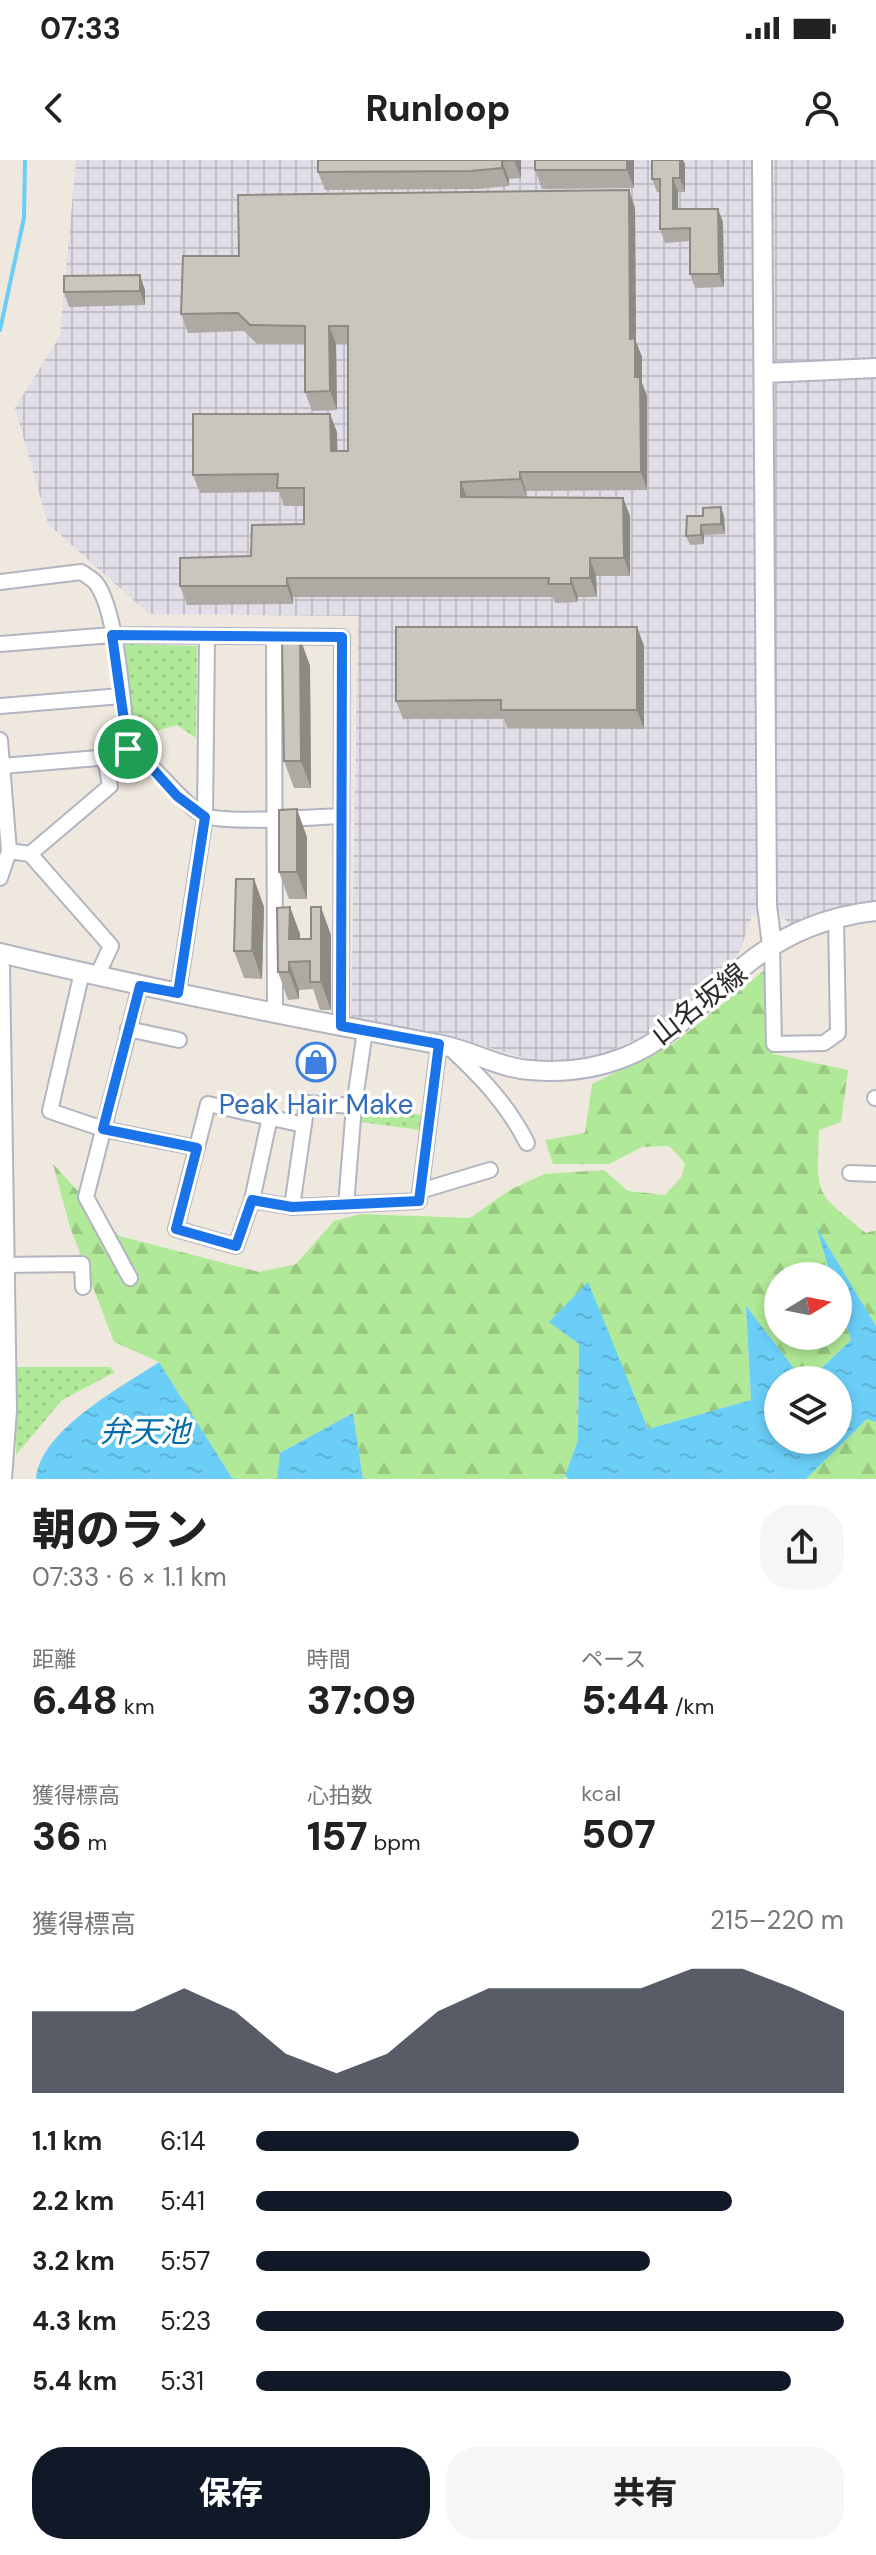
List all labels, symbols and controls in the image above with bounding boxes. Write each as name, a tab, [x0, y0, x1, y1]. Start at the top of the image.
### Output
text: 07:33	[40, 9, 121, 48]
text: Runloop	[365, 85, 511, 132]
icon: back	[32, 86, 76, 130]
icon: person	[800, 86, 844, 130]
pin	[94, 715, 162, 783]
icon: arrive	[106, 727, 150, 771]
street label: 山名坂線	[643, 955, 755, 1053]
shop icon: Peak Hair Make	[295, 1041, 337, 1083]
place label: Peak Hair Make	[219, 1086, 413, 1123]
north arrow	[764, 1262, 852, 1350]
map controls	[764, 1262, 852, 1454]
button: layers	[764, 1366, 852, 1454]
water label: 弁天池	[100, 1412, 193, 1451]
text: 朝のラン	[32, 1501, 208, 1559]
button: share	[760, 1505, 844, 1589]
text: 07:33 · 6 × 1.1 km	[32, 1560, 227, 1594]
text: 距離	[32, 1645, 76, 1674]
text: 時間	[307, 1645, 351, 1674]
text: ペース	[581, 1645, 646, 1674]
text: 6.48	[32, 1674, 118, 1726]
text: 37:09	[307, 1674, 416, 1726]
text: 5:44	[581, 1674, 669, 1726]
text: km	[118, 1692, 155, 1721]
text: /km	[669, 1692, 714, 1721]
text: kcal	[581, 1779, 621, 1808]
text: 獲得標高	[32, 1781, 120, 1810]
text: 心拍数	[307, 1781, 373, 1810]
text: 507	[581, 1808, 656, 1860]
text: 36	[32, 1810, 82, 1862]
text: 157	[307, 1810, 368, 1862]
text: m	[82, 1828, 107, 1857]
text: bpm	[368, 1828, 421, 1857]
text: 215–220 m	[710, 1903, 844, 1937]
text: 獲得標高	[32, 1907, 136, 1941]
text: 1.1 km	[32, 2124, 102, 2158]
text: 6:14	[160, 2124, 205, 2158]
text: 2.2 km	[32, 2184, 114, 2218]
text: 5:41	[160, 2184, 205, 2218]
text: 3.2 km	[32, 2244, 115, 2278]
text: 5:57	[160, 2244, 210, 2278]
text: 4.3 km	[32, 2304, 117, 2338]
text: 5:23	[160, 2304, 211, 2338]
text: 5.4 km	[32, 2364, 117, 2398]
text: 5:31	[160, 2364, 204, 2398]
button: 保存	[32, 2447, 430, 2539]
button: 共有	[446, 2447, 844, 2539]

